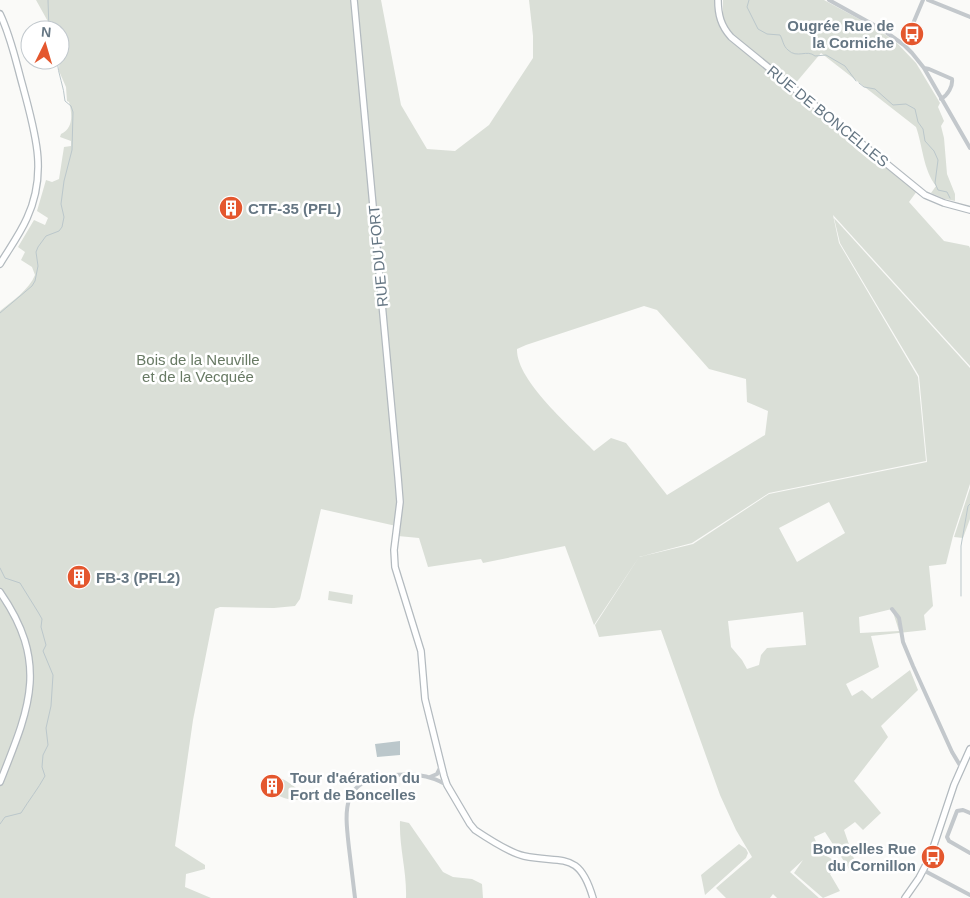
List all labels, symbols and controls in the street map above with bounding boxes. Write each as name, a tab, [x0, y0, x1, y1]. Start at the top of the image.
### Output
place label: Ougrée Rue de la Corniche	[787, 17, 894, 51]
north arrow	[20, 20, 70, 70]
bus stop icon: Ougrée Rue de la Corniche	[899, 21, 925, 47]
text: N	[40, 24, 52, 40]
street label: RUE DE BONCELLES	[764, 62, 892, 170]
building icon: CTF-35 (PFL)	[218, 195, 244, 221]
place label: CTF-35 (PFL)	[248, 200, 341, 217]
street label: RUE DU FORT	[365, 204, 391, 308]
park label: Bois de la Neuville et de la Vecquée	[136, 351, 260, 385]
building icon: FB-3 (PFL2)	[66, 564, 92, 590]
place label: FB-3 (PFL2)	[96, 569, 180, 586]
place label: Tour d'aération du Fort de Boncelles	[290, 769, 420, 803]
building icon: Tour d'aération du Fort de Boncelles	[259, 773, 285, 799]
place label: Boncelles Rue du Cornillon	[813, 840, 916, 874]
bus stop icon: Boncelles Rue du Cornillon	[920, 844, 946, 870]

